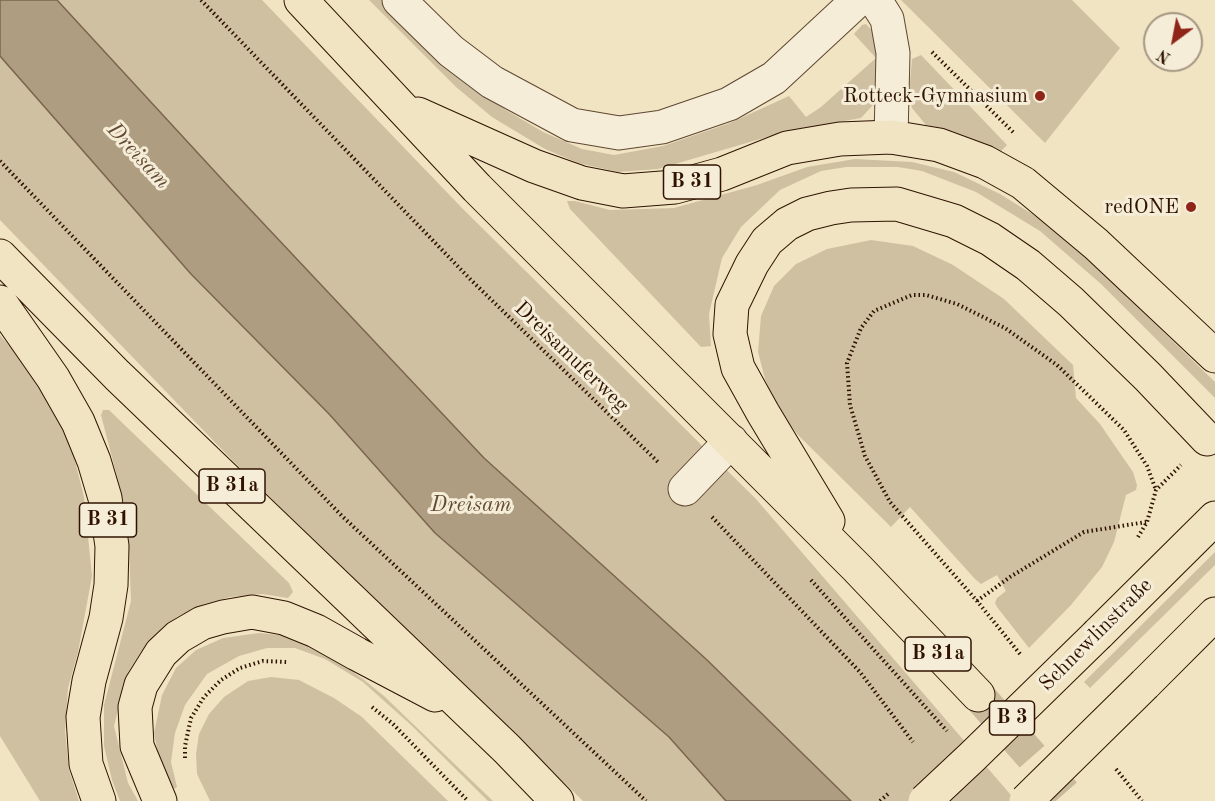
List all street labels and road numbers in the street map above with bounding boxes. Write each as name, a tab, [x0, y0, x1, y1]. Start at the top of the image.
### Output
road number: B 31	[664, 165, 720, 199]
street label: Dreisamuferweg	[509, 296, 633, 418]
road number: B 31a	[199, 469, 265, 503]
road number: B 31	[80, 503, 136, 537]
street label: Schnewlinstraße	[1034, 573, 1158, 697]
road number: B 31a	[905, 637, 971, 671]
road number: B 3	[990, 701, 1034, 735]

